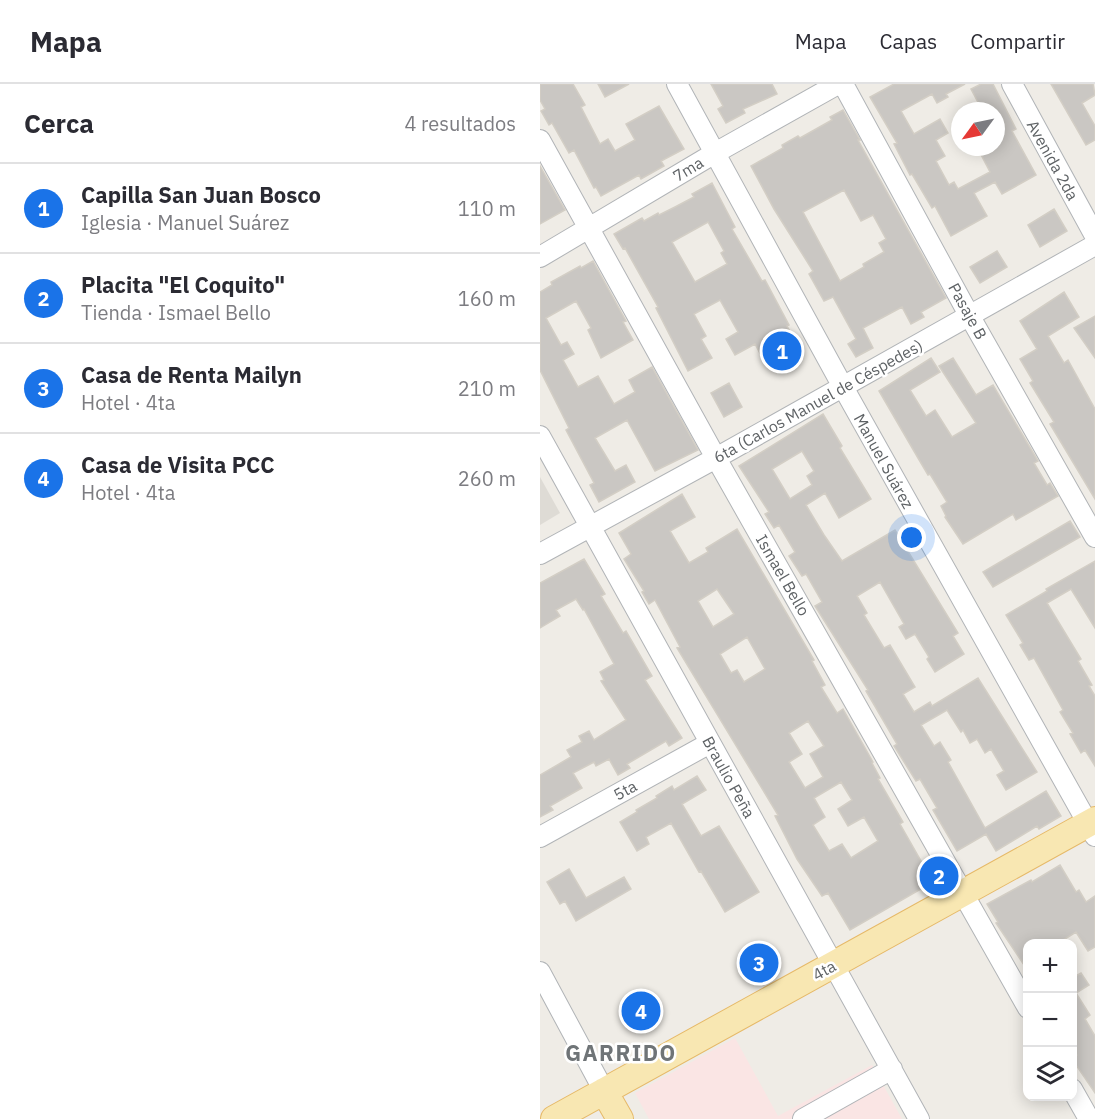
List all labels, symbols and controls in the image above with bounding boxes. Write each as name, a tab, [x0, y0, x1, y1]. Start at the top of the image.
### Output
text: Mapa	[30, 23, 102, 60]
text: Mapa	[795, 27, 846, 55]
text: Capas	[879, 27, 937, 55]
text: Compartir	[970, 27, 1065, 55]
north arrow	[951, 102, 1005, 156]
text: Cerca	[24, 106, 94, 140]
text: 4 resultados	[404, 110, 516, 137]
street label: Avenida 2da	[1023, 116, 1083, 204]
street label: 7ma	[669, 152, 707, 186]
text: Capilla San Juan Bosco	[81, 180, 321, 209]
text: 1	[38, 195, 50, 222]
text: 110 m	[458, 195, 516, 222]
text: Iglesia · Manuel Suárez	[81, 209, 289, 236]
text: Placita "El Coquito"	[81, 270, 285, 299]
street label: Pasaje B	[944, 279, 992, 343]
text: 2	[38, 285, 50, 312]
text: 160 m	[458, 285, 516, 312]
text: Tienda · Ismael Bello	[81, 299, 271, 326]
pin: 1	[762, 328, 802, 374]
street label: 6ta (Carlos Manuel de Céspedes)	[710, 335, 926, 467]
text: Casa de Renta Mailyn	[81, 360, 302, 389]
text: 3	[38, 375, 50, 402]
text: 210 m	[458, 375, 516, 402]
text: Hotel · 4ta	[81, 389, 175, 416]
street label: Manuel Suárez	[850, 410, 918, 512]
text: Casa de Visita PCC	[81, 450, 274, 479]
text: 4	[38, 465, 50, 492]
text: 260 m	[458, 465, 516, 492]
text: Hotel · 4ta	[81, 479, 175, 506]
your location	[897, 523, 926, 552]
street label: Ismael Bello	[752, 531, 814, 619]
street label: Braulio Peña	[698, 732, 760, 822]
street label: 5ta	[610, 775, 641, 805]
pin: 2	[920, 854, 958, 898]
map controls	[1023, 939, 1077, 1101]
button: +	[1023, 939, 1077, 993]
pin: 3	[740, 940, 778, 986]
street label: 4ta	[809, 955, 840, 985]
pin: 4	[622, 988, 660, 1034]
button: −	[1023, 993, 1077, 1047]
district label: GARRIDO	[565, 1038, 677, 1067]
button: layers	[1023, 1047, 1077, 1101]

